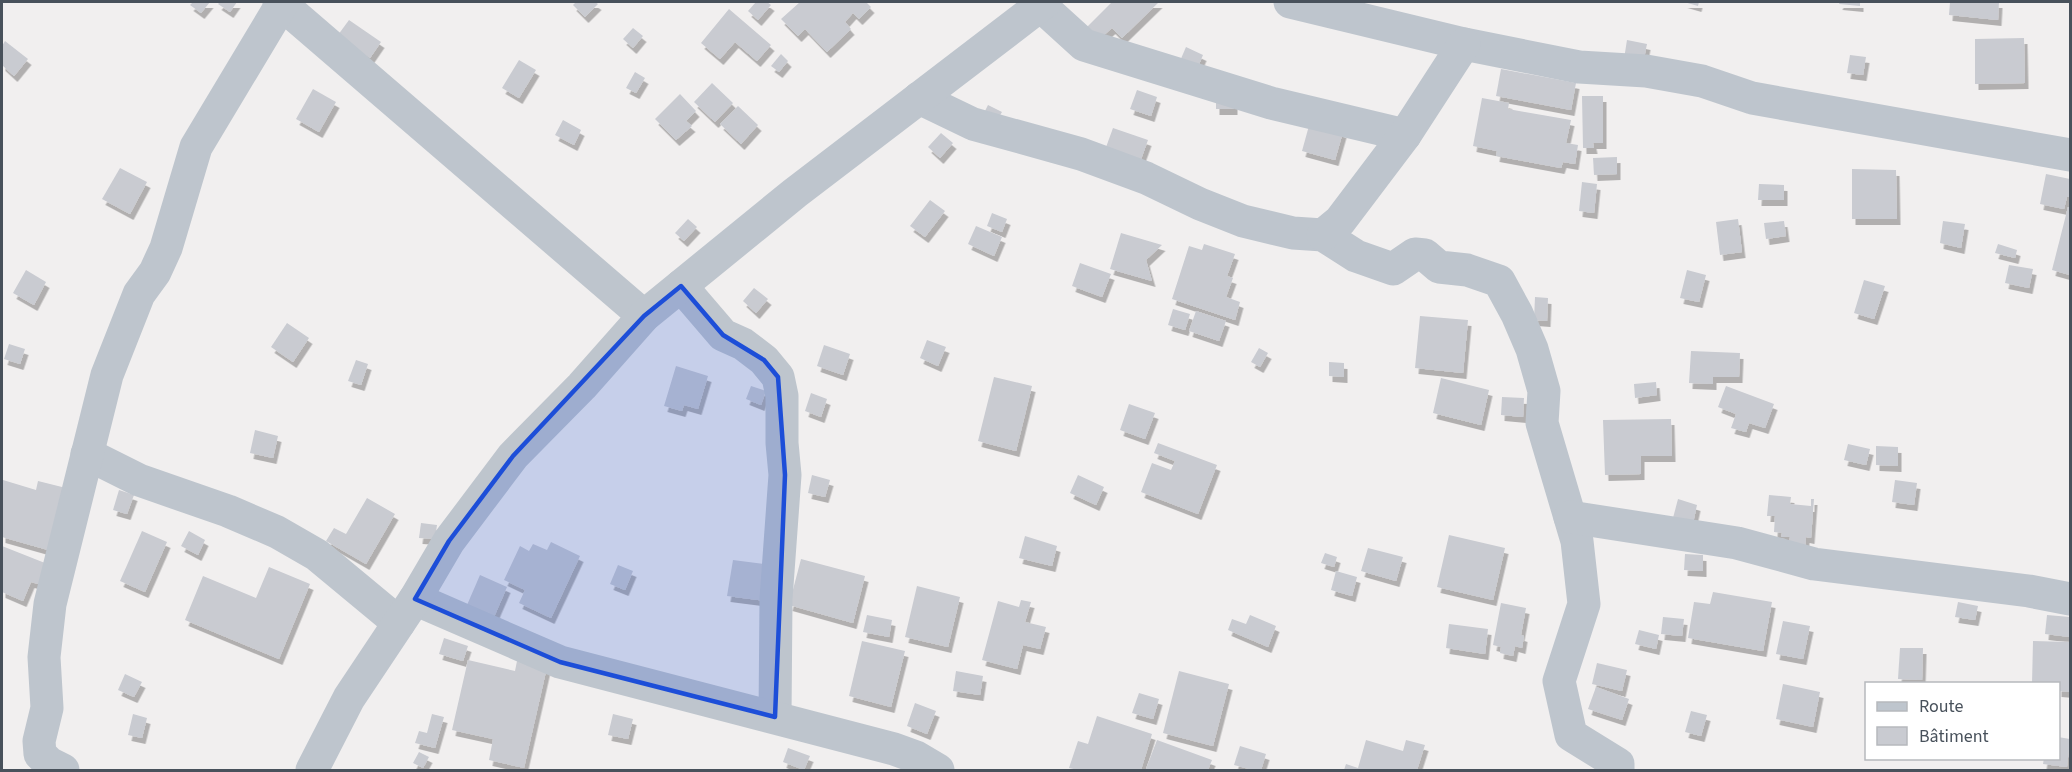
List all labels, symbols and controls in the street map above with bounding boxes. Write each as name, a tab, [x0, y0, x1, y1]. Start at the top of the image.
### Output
legend	[1865, 682, 2060, 760]
text: Route	[1919, 694, 1963, 719]
text: Bâtiment	[1919, 724, 1989, 749]

